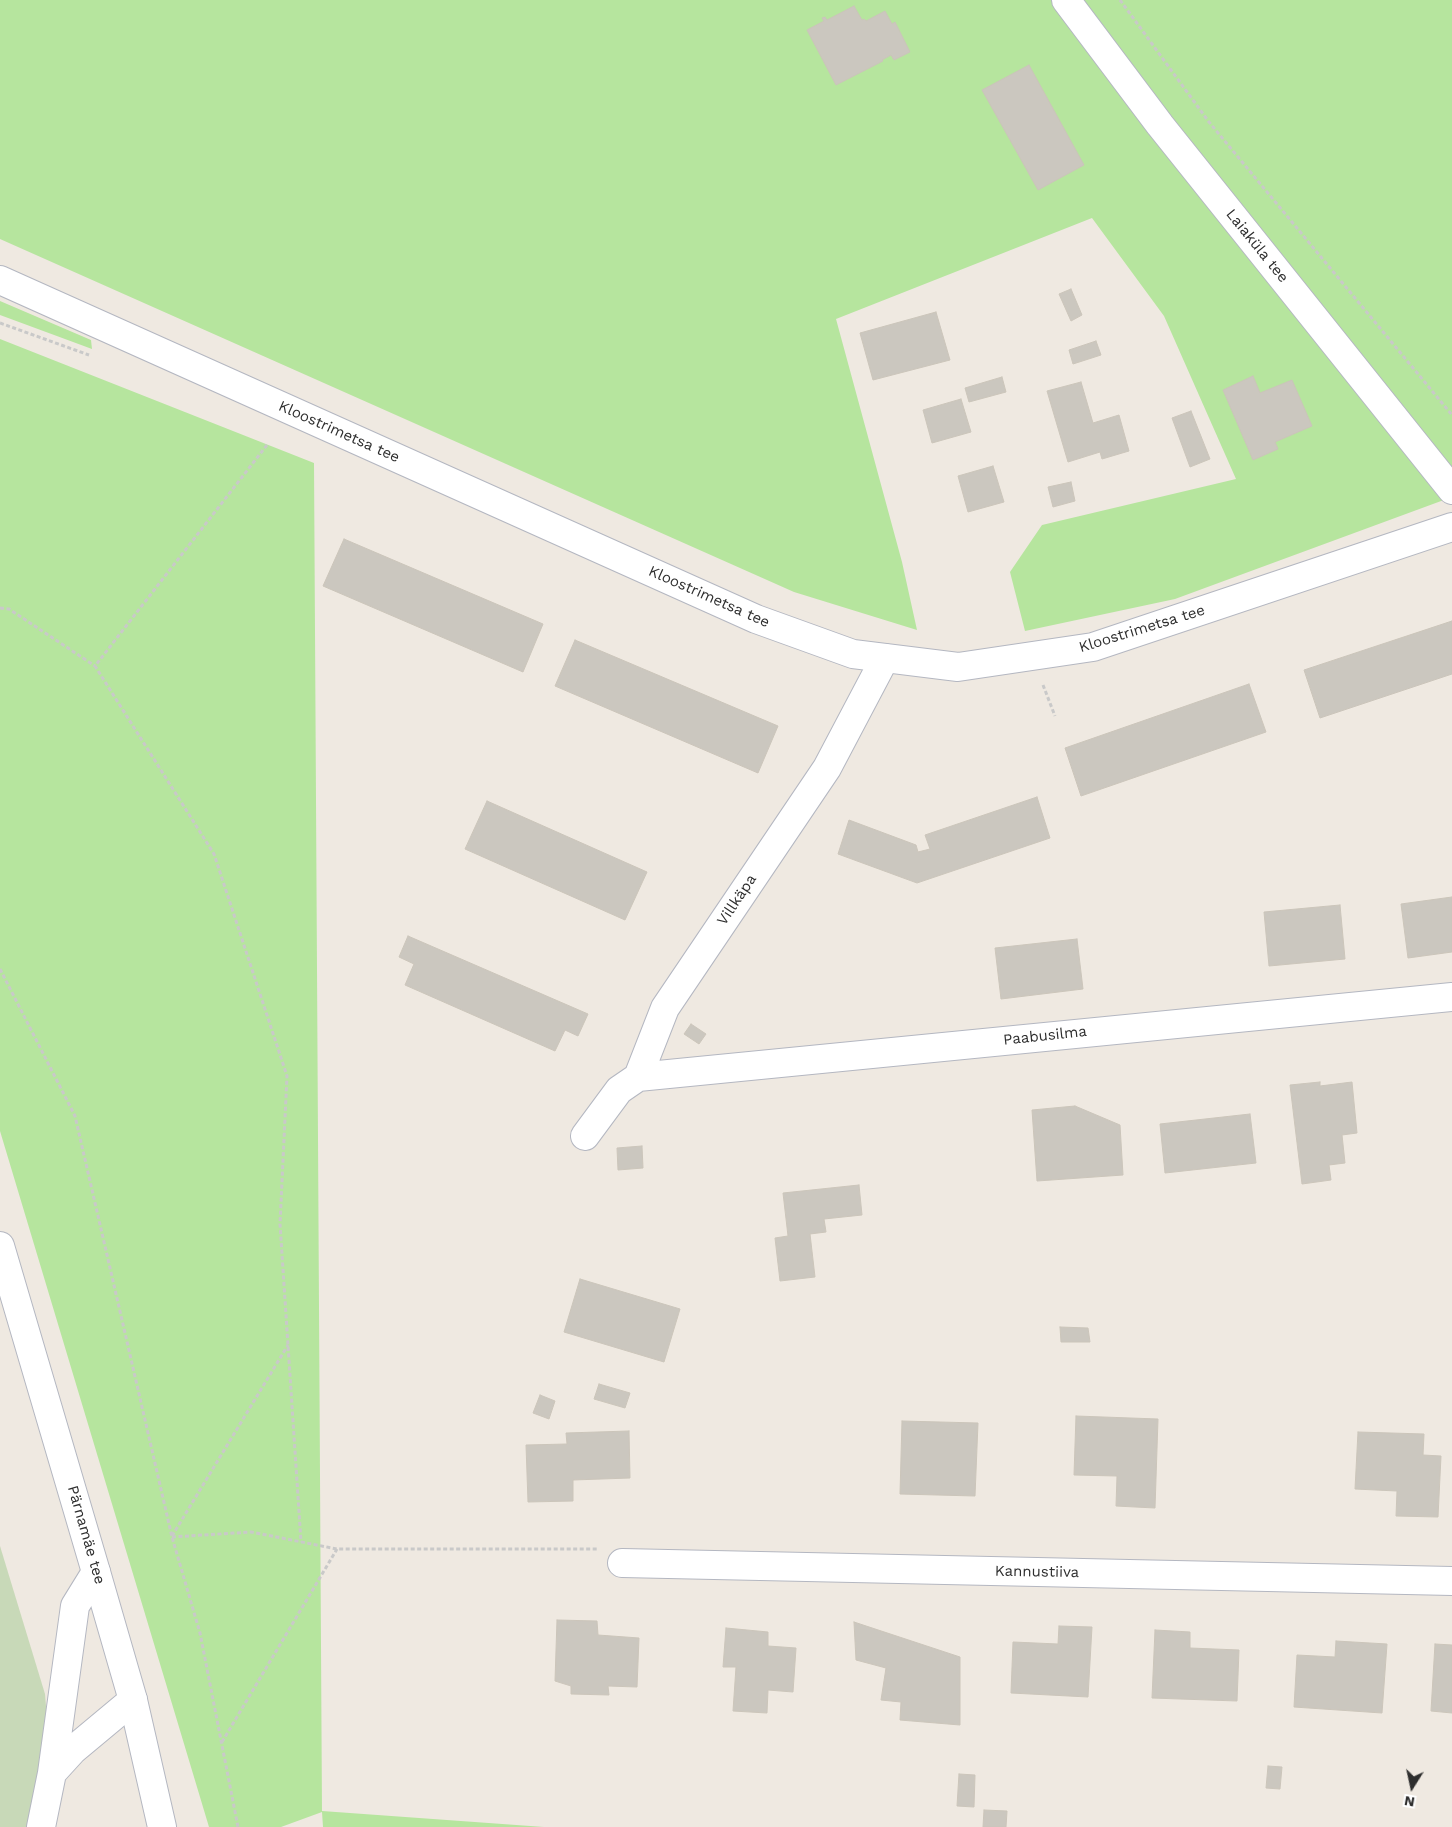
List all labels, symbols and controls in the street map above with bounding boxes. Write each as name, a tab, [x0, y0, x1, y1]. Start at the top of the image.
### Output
street label: Laiaküla tee	[1222, 206, 1292, 286]
street label: Kloostrimetsa tee	[276, 397, 402, 467]
street label: Kloostrimetsa tee	[646, 562, 772, 632]
street label: Kloostrimetsa tee	[1077, 601, 1207, 657]
street label: Villkäpa	[713, 871, 761, 929]
street label: Paabusilma	[1002, 1023, 1088, 1049]
street label: Pärnamäe tee	[63, 1484, 109, 1586]
street label: Kannustiiva	[995, 1562, 1079, 1582]
north arrow	[1387, 1762, 1437, 1812]
text: N	[1403, 1793, 1416, 1811]

